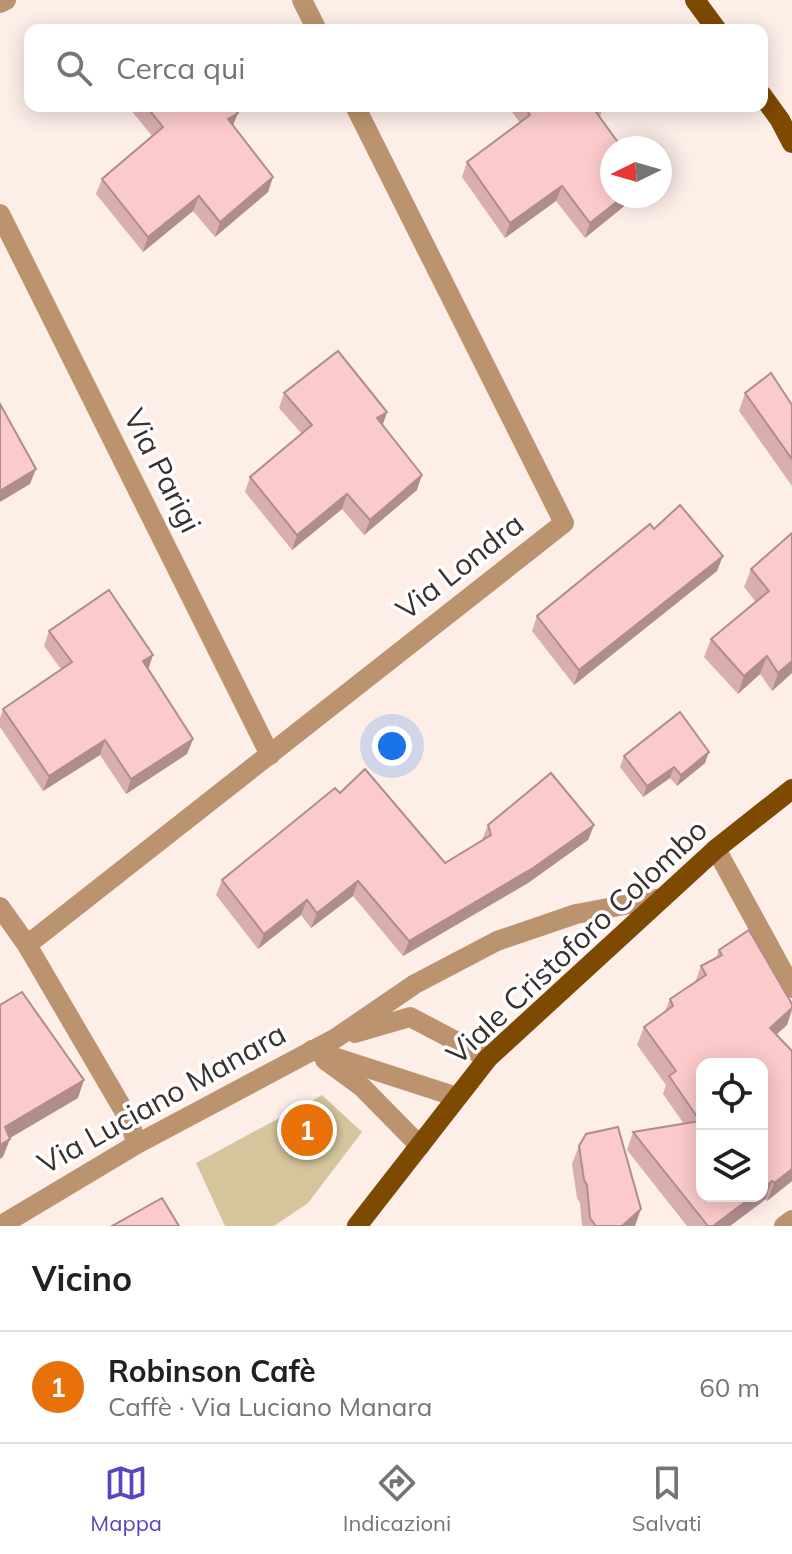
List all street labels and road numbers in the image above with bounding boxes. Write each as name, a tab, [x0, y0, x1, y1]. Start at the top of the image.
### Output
street label: Via Parigi	[116, 402, 210, 539]
street label: Via Londra	[388, 505, 531, 628]
street label: Viale Cristoforo Colombo	[438, 810, 715, 1072]
street label: Via Luciano Manara	[31, 1014, 292, 1182]

